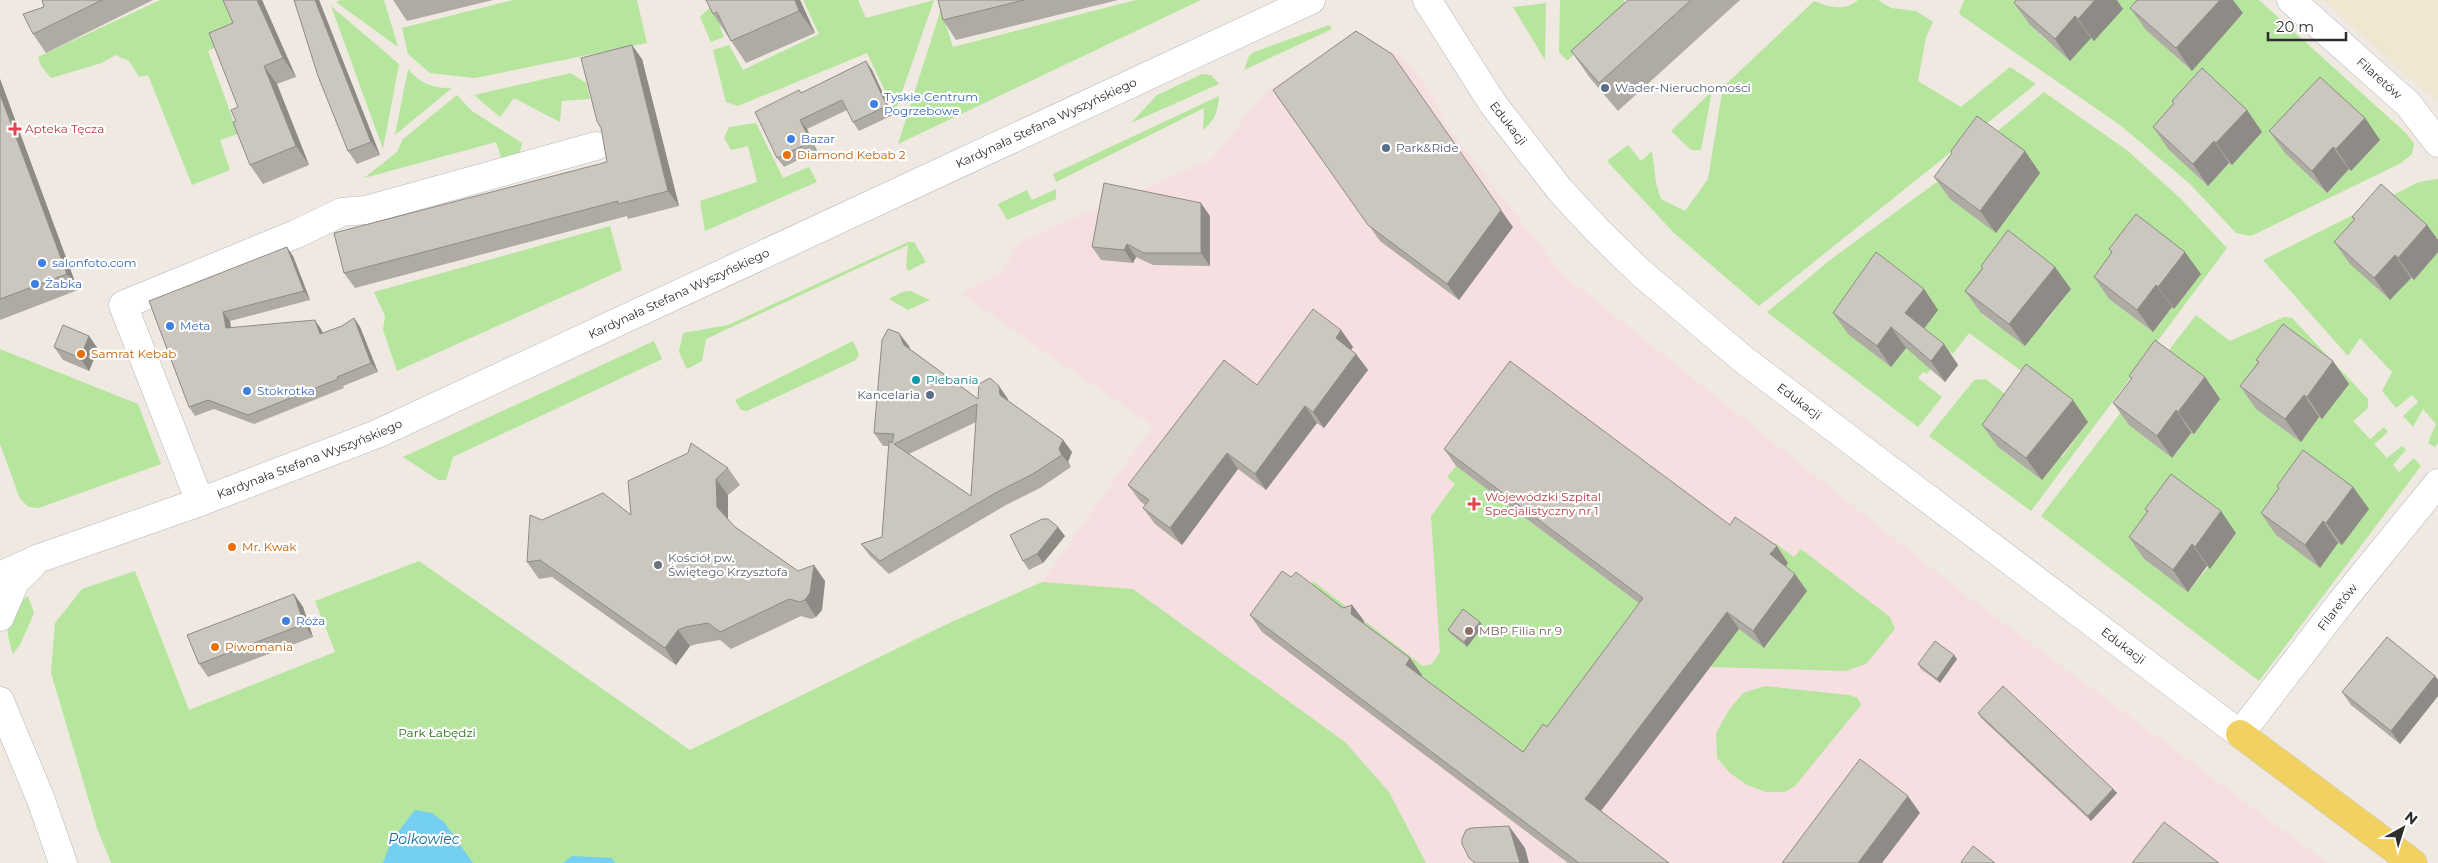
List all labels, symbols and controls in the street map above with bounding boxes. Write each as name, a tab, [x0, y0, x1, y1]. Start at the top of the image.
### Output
scale bar	[2268, 10, 2346, 42]
text: 20 m	[2276, 17, 2314, 36]
street label: Filaretów	[2354, 54, 2406, 102]
street label: Kardynała Stefana Wyszyńskiego	[953, 74, 1139, 171]
place label: Wader-Nieruchomości	[1615, 80, 1751, 95]
marker: Wader-Nieruchomości	[1599, 82, 1611, 94]
place label: Tyskie Centrum Pogrzebowe	[884, 89, 978, 118]
marker: Tyskie Centrum Pogrzebowe	[868, 98, 880, 110]
street label: Edukacji	[1487, 98, 1530, 148]
place label: Apteka Tęcza	[25, 121, 104, 136]
marker: Apteka Tęcza	[9, 123, 21, 135]
place label: Bazar	[801, 131, 835, 146]
marker: Bazar	[785, 133, 797, 145]
place label: Park&Ride	[1396, 140, 1459, 155]
marker: Park&Ride	[1380, 142, 1392, 154]
place label: Diamond Kebab 2	[797, 147, 906, 162]
marker: Diamond Kebab 2	[781, 149, 793, 161]
street label: Kardynała Stefana Wyszyńskiego	[586, 245, 772, 342]
place label: salonfoto.com	[52, 255, 137, 270]
marker: salonfoto.com	[36, 257, 48, 269]
place label: Żabka	[45, 276, 82, 291]
marker: Żabka	[29, 278, 41, 290]
place label: Meta	[180, 318, 210, 333]
marker: Meta	[164, 320, 176, 332]
place label: Samrat Kebab	[91, 346, 176, 361]
marker: Samrat Kebab	[75, 348, 87, 360]
place label: Plebania	[926, 372, 979, 387]
marker: Plebania	[910, 374, 922, 386]
street label: Edukacji	[1774, 380, 1824, 423]
place label: Stokrotka	[257, 383, 315, 398]
marker: Stokrotka	[241, 385, 253, 397]
place label: Kancelaria	[857, 387, 920, 402]
marker: Kancelaria	[924, 389, 936, 401]
street label: Kardynała Stefana Wyszyńskiego	[215, 415, 404, 502]
place label: Wojewódzki Szpital Specjalistyczny nr 1	[1485, 489, 1601, 518]
marker: Wojewódzki Szpital Specjalistyczny nr 1	[1467, 497, 1481, 511]
place label: Mr. Kwak	[242, 539, 297, 554]
marker: Mr. Kwak	[226, 541, 238, 553]
place label: Kościół pw. Świętego Krzysztofa	[668, 550, 788, 579]
marker: Kościół pw. Świętego Krzysztofa	[652, 559, 664, 571]
street label: Filaretów	[2314, 580, 2360, 633]
place label: Róża	[296, 613, 325, 628]
marker: Róża	[280, 615, 292, 627]
place label: MBP Filia nr 9	[1479, 623, 1562, 638]
street label: Edukacji	[2098, 624, 2149, 667]
marker: MBP Filia nr 9	[1463, 625, 1475, 637]
place label: Piwomania	[225, 639, 293, 654]
marker: Piwomania	[209, 641, 221, 653]
park label: Park Łabędzi	[398, 725, 476, 740]
north arrow	[2378, 803, 2428, 853]
text: N	[2401, 807, 2421, 828]
water label: Polkowiec	[388, 830, 460, 848]

